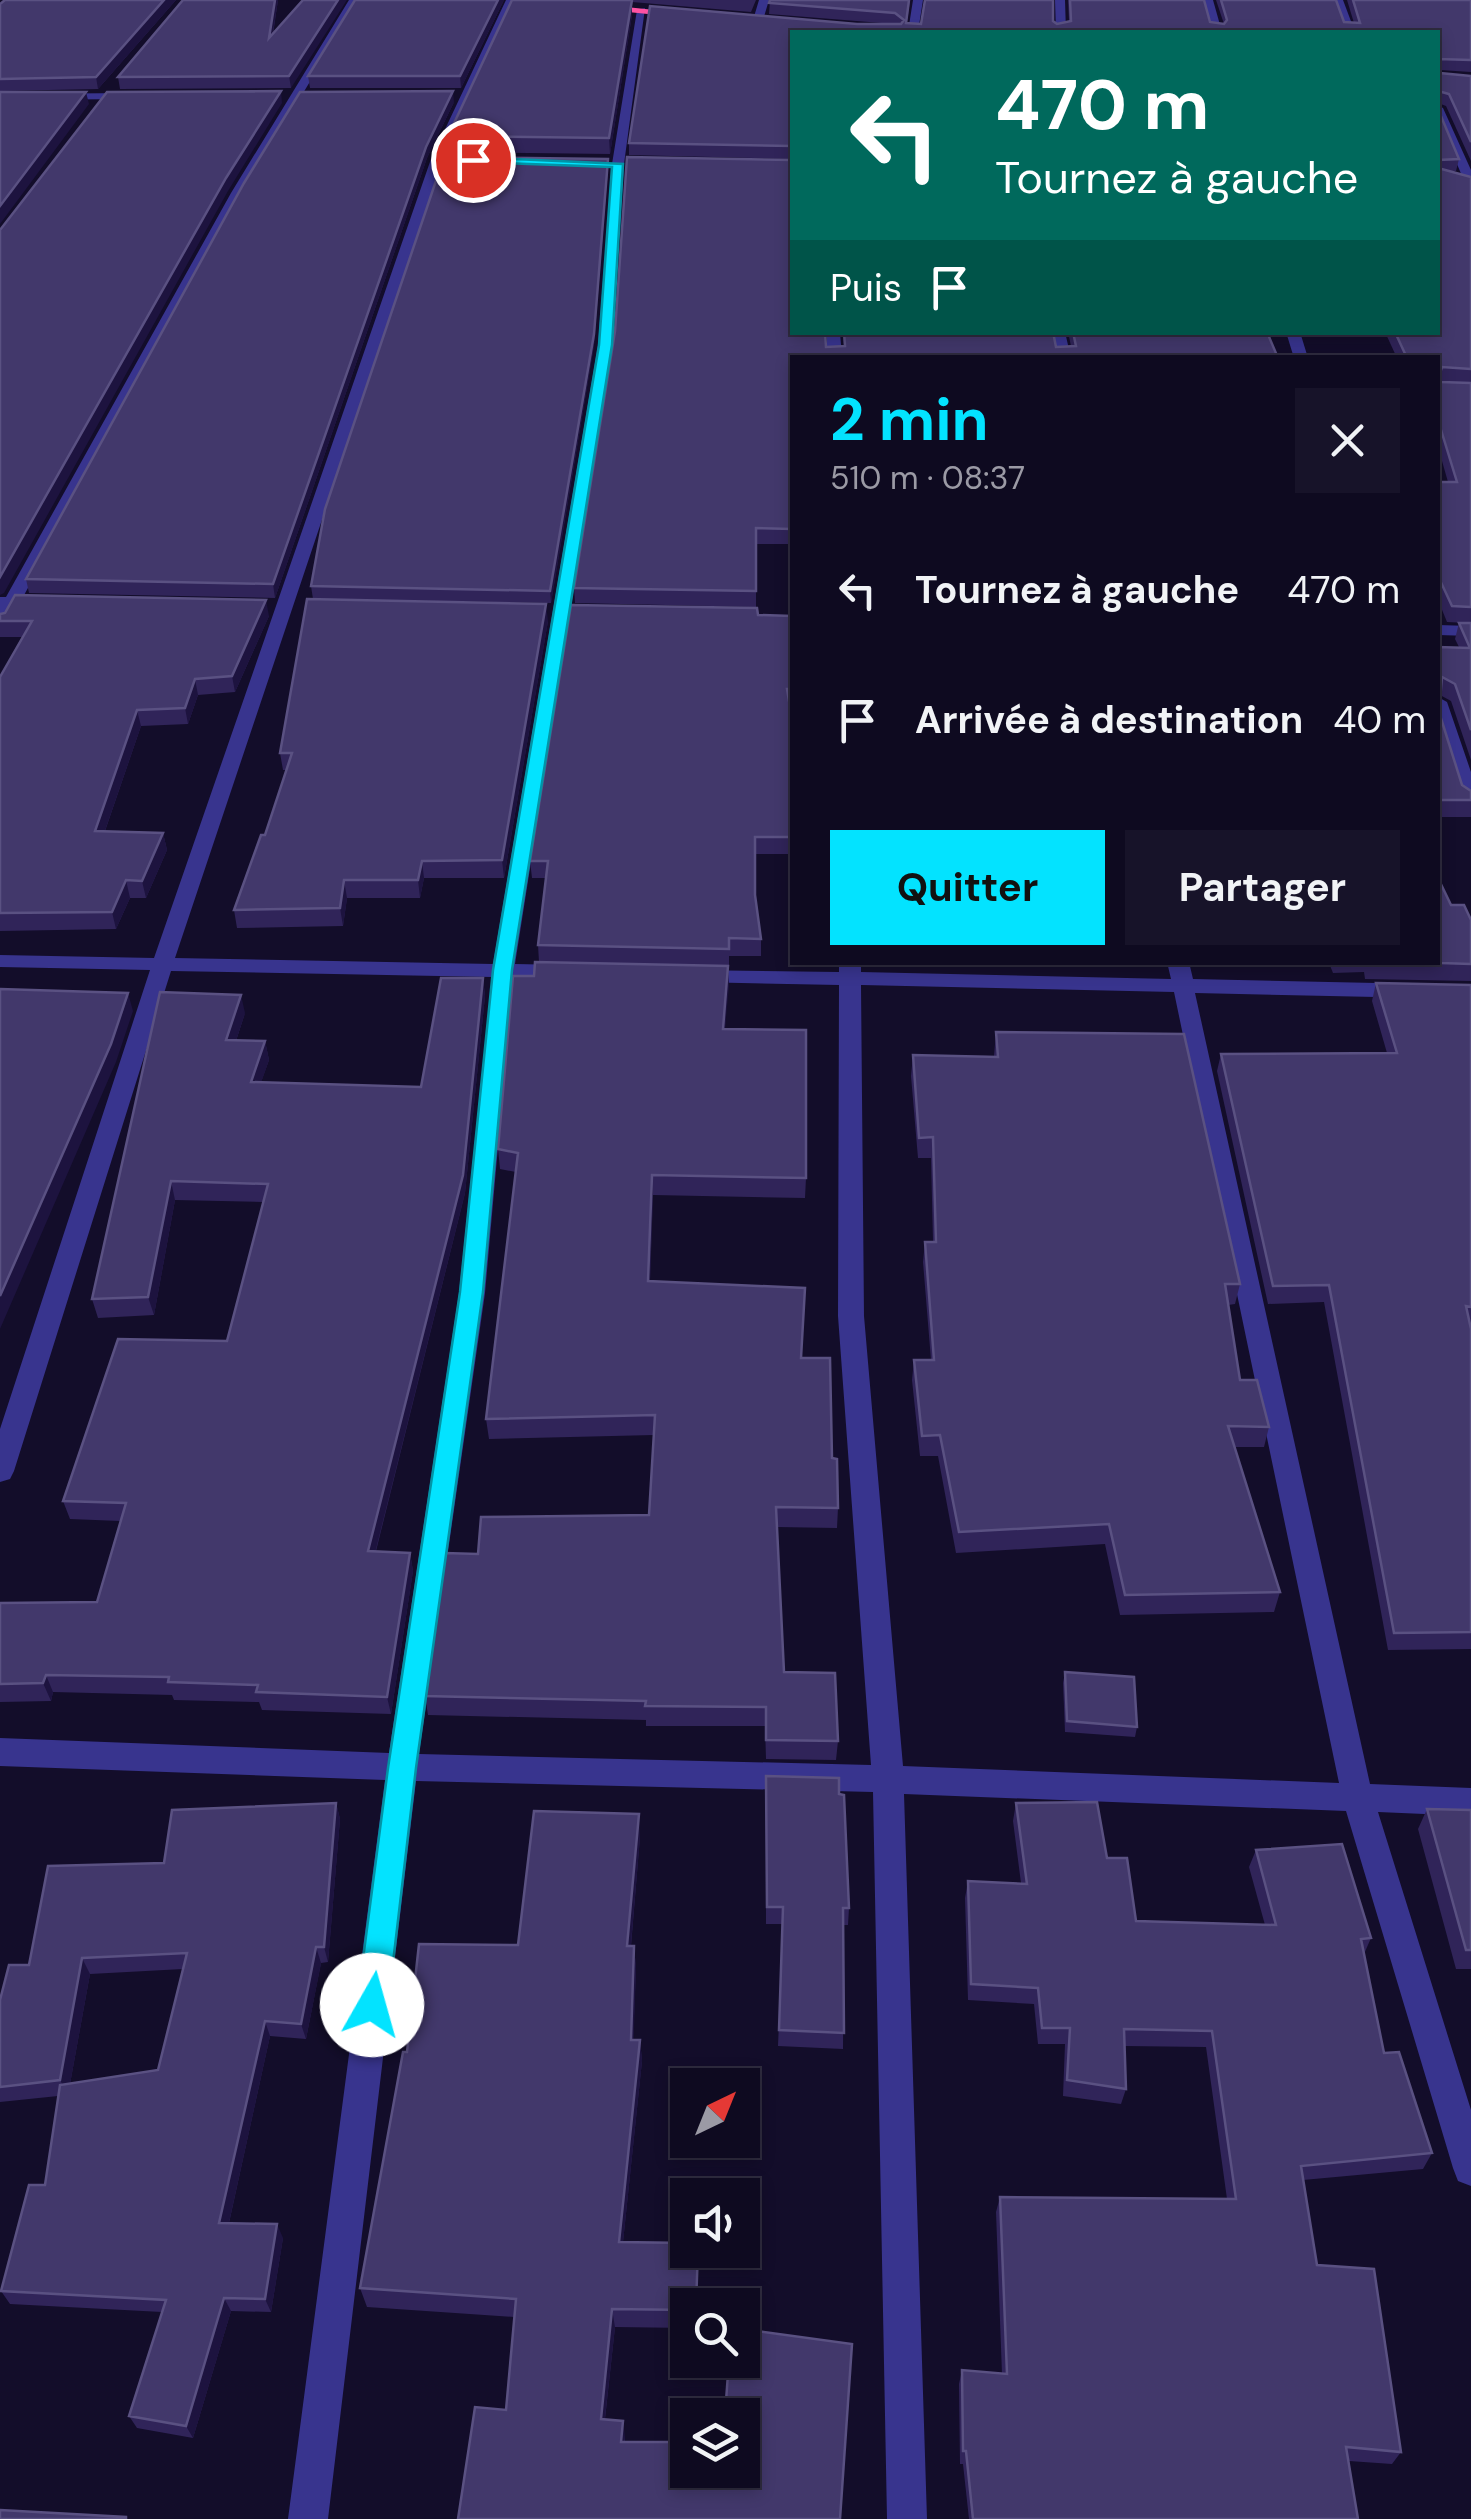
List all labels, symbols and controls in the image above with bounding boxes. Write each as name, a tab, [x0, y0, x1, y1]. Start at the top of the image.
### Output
text: 470 m	[995, 60, 1209, 151]
icon: left	[830, 70, 960, 200]
pin	[431, 118, 516, 203]
icon: arrive	[446, 133, 501, 188]
text: Tournez à gauche	[995, 148, 1358, 207]
icon: arrive	[922, 260, 977, 315]
text: Puis	[830, 263, 902, 313]
text: 2 min	[830, 380, 989, 459]
button: close	[1295, 388, 1400, 493]
text: 510 m · 08:37	[830, 457, 1025, 499]
icon: left	[830, 563, 885, 618]
text: Tournez à gauche	[915, 565, 1239, 615]
text: 470 m	[1287, 565, 1400, 615]
icon: arrive	[830, 693, 885, 748]
text: Arrivée à destination	[915, 695, 1303, 745]
text: 40 m	[1333, 695, 1426, 745]
button: Quitter	[830, 830, 1105, 945]
button: Partager	[1125, 830, 1400, 945]
position arrow	[320, 1953, 424, 2057]
north arrow	[670, 2068, 760, 2158]
map controls	[670, 2068, 760, 2488]
button: sound	[670, 2178, 760, 2268]
button: search	[670, 2288, 760, 2378]
button: layers	[670, 2398, 760, 2488]

